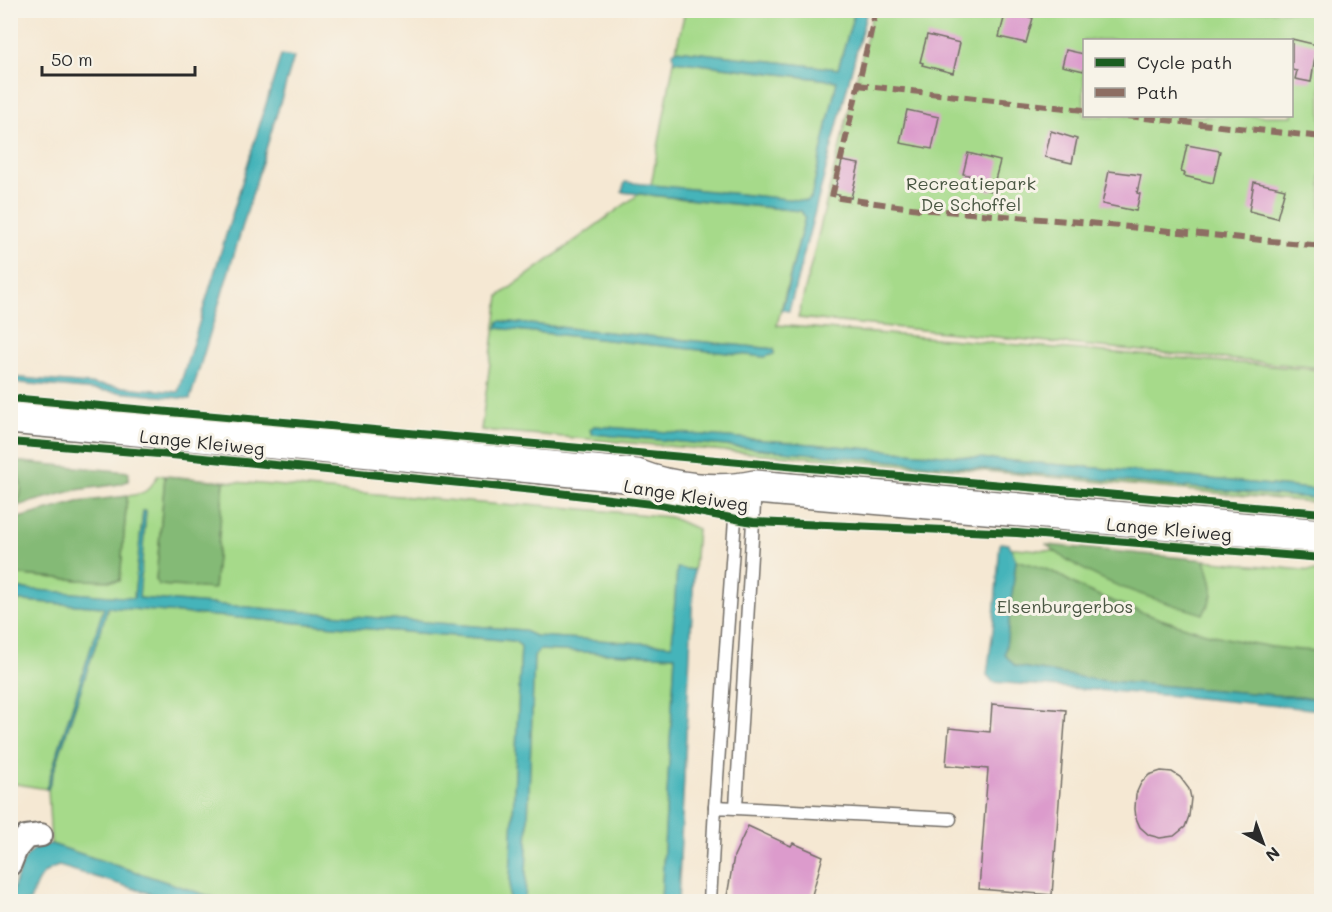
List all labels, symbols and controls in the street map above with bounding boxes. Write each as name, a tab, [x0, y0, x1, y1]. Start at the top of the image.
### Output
scale bar	[42, 39, 195, 77]
legend	[1083, 39, 1293, 117]
text: 50 m	[51, 47, 93, 71]
text: Cycle path	[1137, 50, 1232, 74]
text: Path	[1137, 80, 1177, 104]
park label: Recreatiepark De Schoffel	[906, 171, 1036, 216]
street label: Lange Kleiweg	[138, 424, 266, 461]
street label: Lange Kleiweg	[622, 473, 750, 517]
street label: Lange Kleiweg	[1105, 512, 1233, 546]
park label: Elsenburgerbos	[997, 594, 1133, 618]
north arrow	[1233, 813, 1293, 873]
text: N	[1262, 843, 1285, 867]

